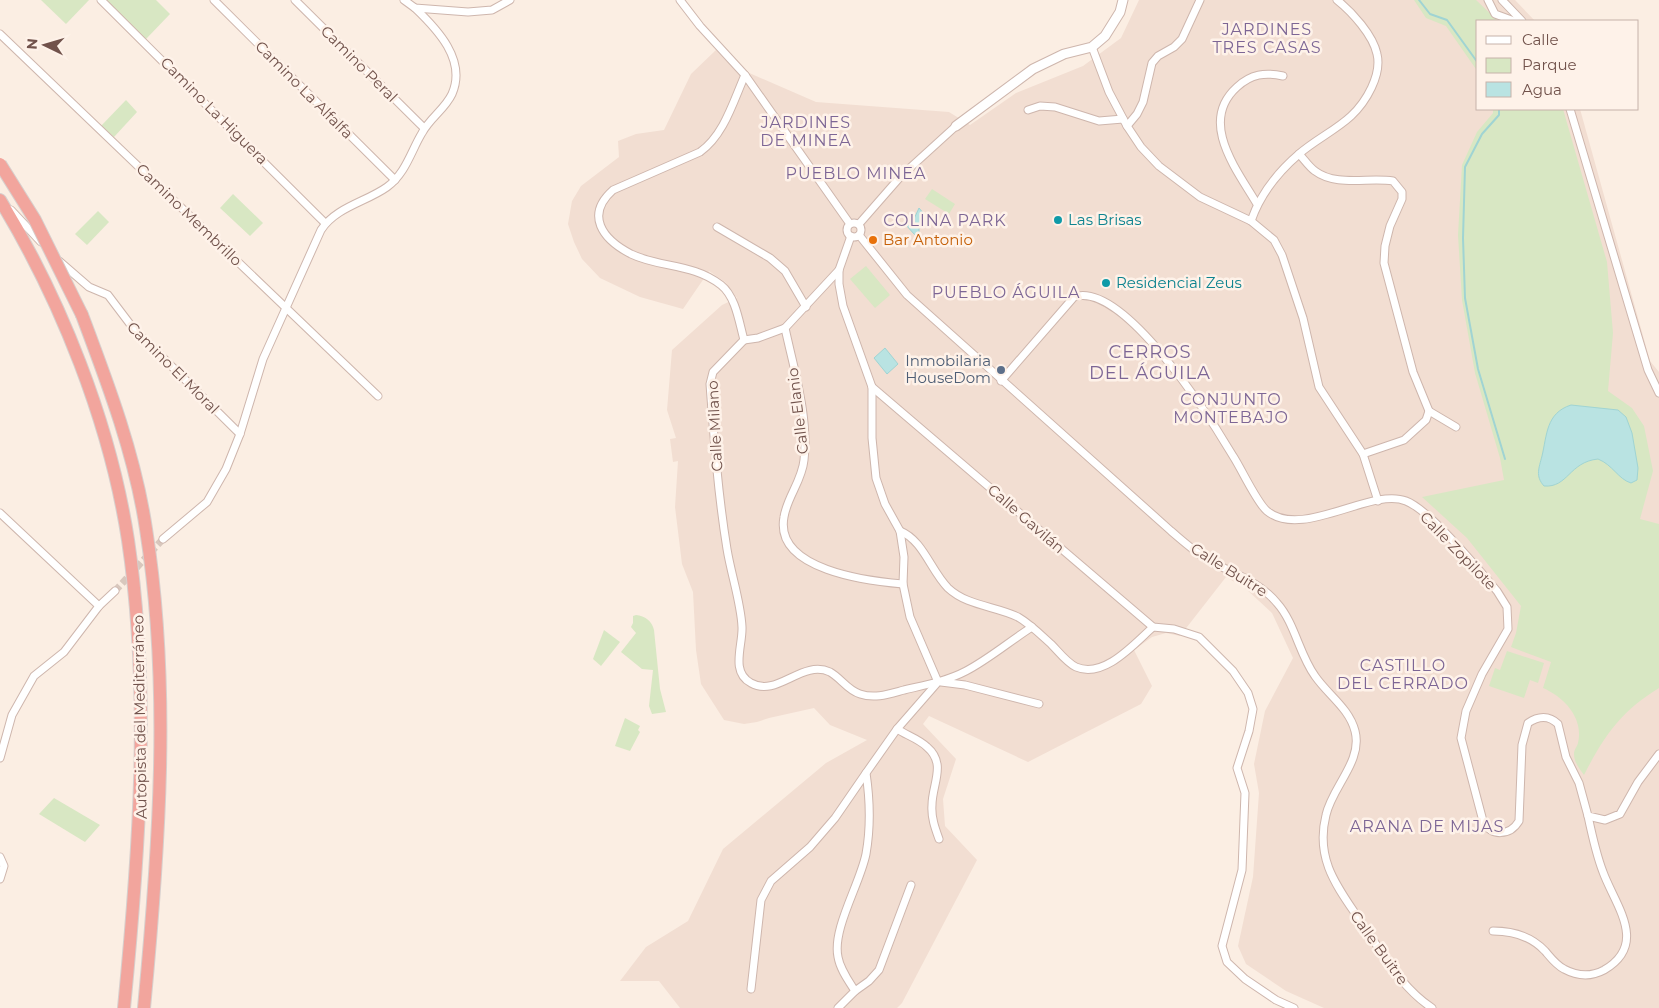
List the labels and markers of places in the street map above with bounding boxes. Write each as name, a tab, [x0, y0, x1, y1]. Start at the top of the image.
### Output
place label: Las Brisas	[1068, 210, 1142, 229]
marker: Las Brisas	[1052, 214, 1064, 226]
place label: Bar Antonio	[883, 230, 973, 249]
marker: Bar Antonio	[867, 234, 879, 246]
place label: Residencial Zeus	[1116, 273, 1242, 292]
marker: Residencial Zeus	[1100, 277, 1112, 289]
place label: Inmobilaria HouseDom	[905, 351, 991, 387]
marker: Inmobilaria HouseDom	[995, 364, 1007, 376]

